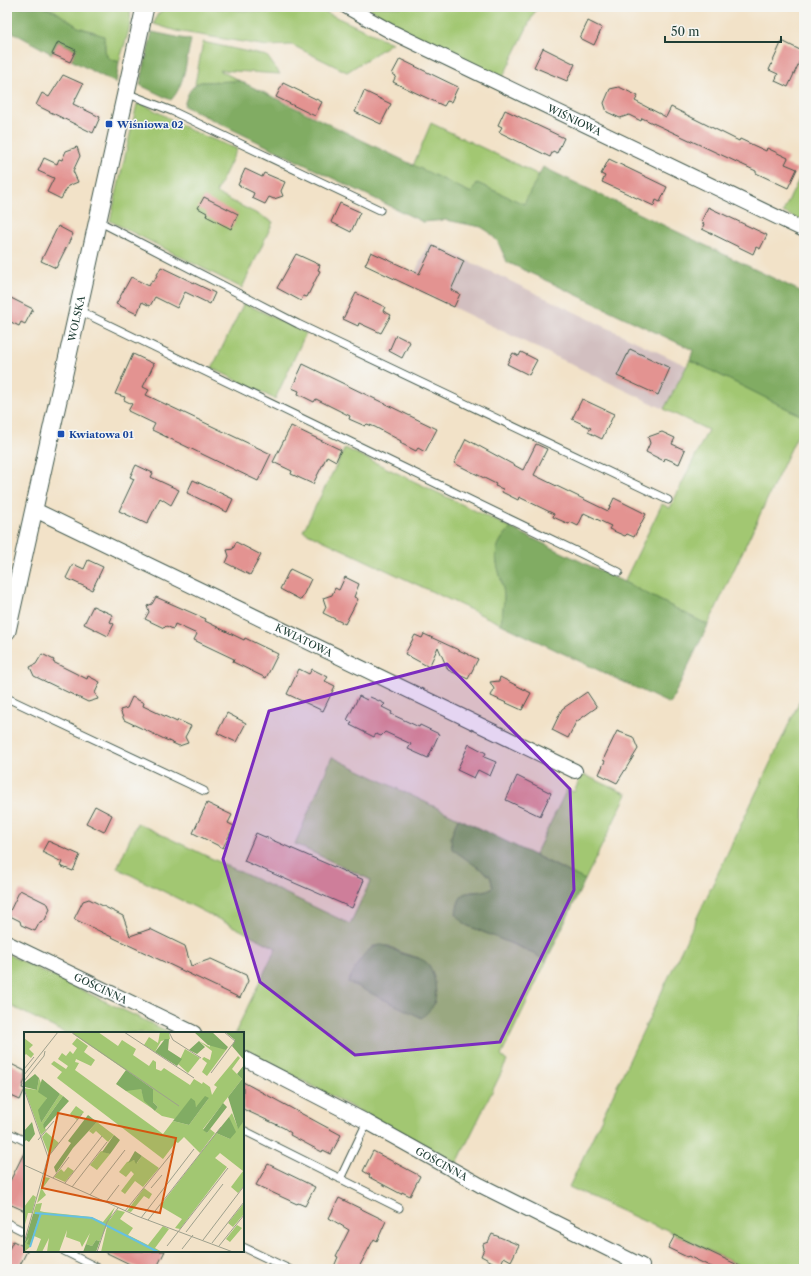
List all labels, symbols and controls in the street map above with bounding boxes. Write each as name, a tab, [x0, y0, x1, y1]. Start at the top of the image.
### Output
scale bar	[665, 18, 781, 44]
text: 50 m	[671, 24, 700, 39]
street label: WIŚNIOWA	[544, 101, 604, 139]
place label: Wiśniowa 02	[116, 118, 184, 131]
marker: Wiśniowa 02	[104, 119, 114, 129]
street label: WOLSKA	[65, 294, 88, 344]
place label: Kwiatowa 01	[69, 428, 134, 441]
marker: Kwiatowa 01	[56, 429, 66, 439]
street label: KWIATOWA	[273, 621, 335, 660]
street label: GOŚCINNA	[72, 970, 130, 1007]
inset map	[24, 1032, 244, 1252]
street label: GOŚCINNA	[413, 1144, 470, 1184]

